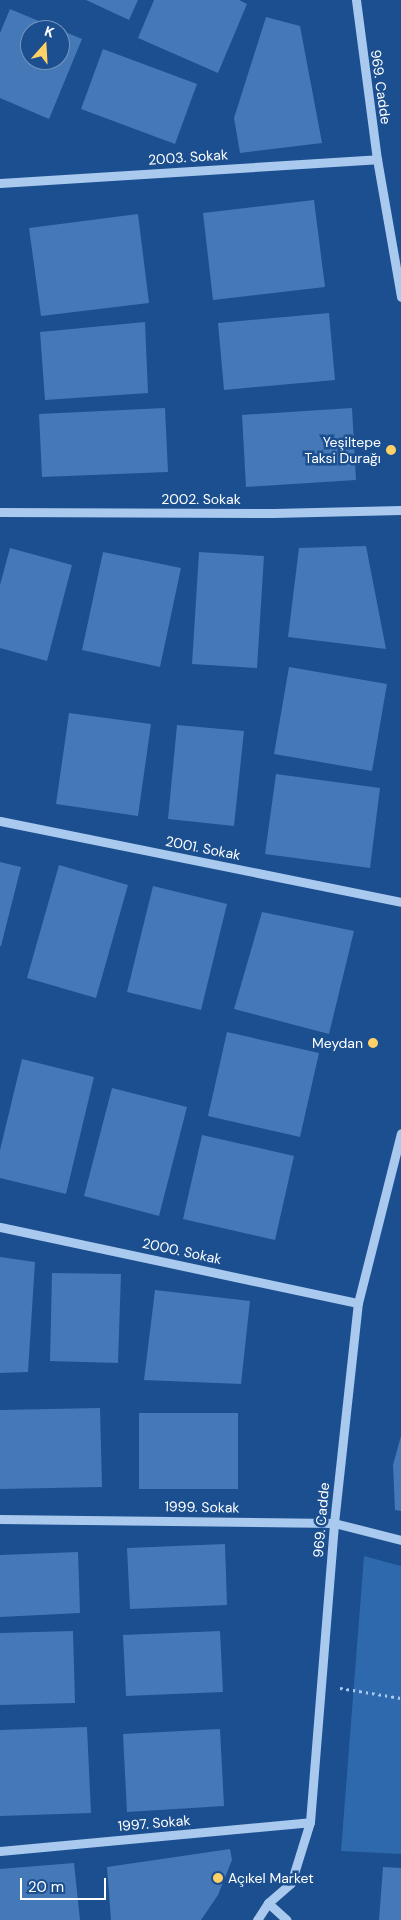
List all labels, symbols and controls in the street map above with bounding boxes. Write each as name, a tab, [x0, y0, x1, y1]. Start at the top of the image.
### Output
north arrow	[20, 20, 70, 70]
text: K	[42, 22, 57, 42]
street label: 969. Cadde	[367, 49, 395, 125]
street label: 2003. Sokak	[148, 146, 228, 168]
place label: Yeşiltepe Taksi Durağı	[304, 434, 381, 467]
marker: Yeşiltepe Taksi Durağı	[385, 444, 397, 456]
street label: 2002. Sokak	[161, 491, 241, 507]
street label: 2001. Sokak	[164, 833, 242, 863]
place label: Meydan	[312, 1035, 363, 1051]
marker: Meydan	[367, 1037, 379, 1049]
street label: 2000. Sokak	[141, 1234, 223, 1268]
street label: 969. Cadde	[309, 1482, 333, 1558]
street label: 1999. Sokak	[164, 1498, 240, 1516]
street label: 1997. Sokak	[117, 1811, 191, 1835]
scale bar	[22, 1868, 109, 1900]
place label: Açıkel Market	[228, 1870, 314, 1886]
marker: Açıkel Market	[212, 1872, 224, 1884]
text: 20 m	[28, 1877, 64, 1897]

